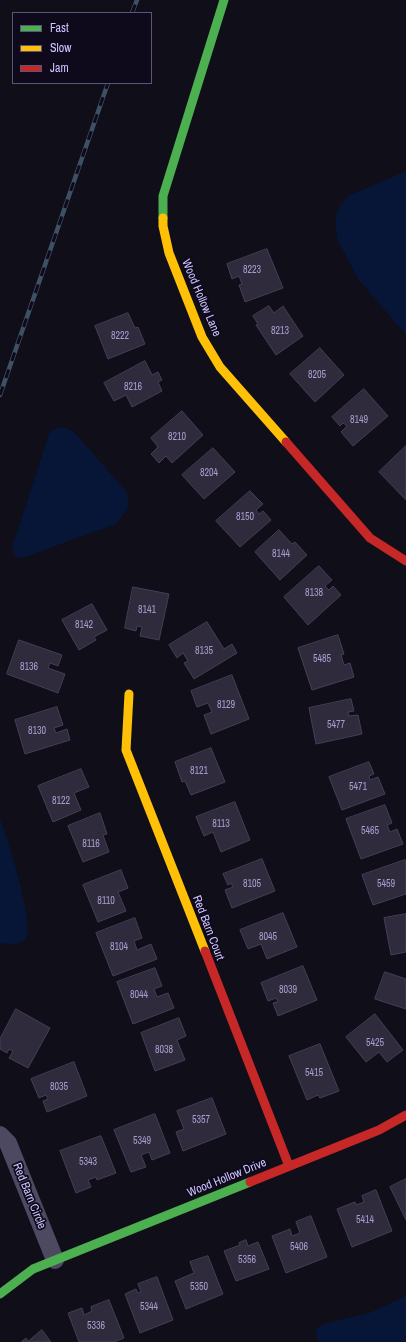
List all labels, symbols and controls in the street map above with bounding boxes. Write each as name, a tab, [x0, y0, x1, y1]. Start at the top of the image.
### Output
legend	[12, 12, 152, 84]
text: Fast	[50, 20, 69, 36]
text: Slow	[50, 40, 71, 56]
text: Jam	[50, 60, 69, 76]
street label: Wood Hollow Lane	[178, 257, 224, 339]
house number: 8223	[243, 264, 261, 276]
house number: 8213	[271, 325, 289, 337]
house number: 8222	[111, 330, 129, 342]
house number: 8205	[308, 369, 326, 381]
house number: 8216	[124, 381, 142, 393]
house number: 8149	[350, 414, 368, 426]
house number: 8210	[168, 431, 186, 443]
house number: 8204	[200, 467, 218, 479]
house number: 8150	[236, 511, 254, 523]
house number: 8144	[272, 548, 290, 560]
house number: 8138	[305, 587, 323, 599]
house number: 8141	[138, 604, 156, 616]
house number: 8142	[75, 619, 93, 631]
house number: 8135	[195, 645, 213, 657]
house number: 5485	[313, 653, 331, 665]
house number: 8136	[20, 661, 38, 673]
house number: 8129	[217, 699, 235, 711]
house number: 5477	[327, 719, 345, 731]
house number: 8130	[28, 725, 46, 737]
house number: 8121	[190, 765, 208, 777]
house number: 5471	[349, 781, 367, 793]
house number: 8122	[52, 795, 70, 807]
house number: 8113	[212, 818, 230, 830]
house number: 5465	[361, 825, 379, 837]
house number: 8116	[82, 838, 100, 850]
house number: 8105	[243, 878, 261, 890]
house number: 5459	[377, 878, 395, 890]
street label: Red Barn Court	[189, 894, 227, 962]
house number: 8110	[97, 895, 115, 907]
house number: 8045	[259, 931, 277, 943]
house number: 8104	[110, 941, 128, 953]
house number: 8039	[279, 984, 297, 996]
house number: 8044	[130, 989, 148, 1001]
house number: 5425	[366, 1037, 384, 1049]
house number: 8038	[155, 1044, 173, 1056]
house number: 5415	[305, 1067, 323, 1079]
house number: 8035	[50, 1081, 68, 1093]
house number: 5357	[192, 1114, 210, 1126]
house number: 5349	[133, 1135, 151, 1147]
house number: 5343	[79, 1156, 97, 1168]
street label: Wood Hollow Drive	[185, 1156, 269, 1200]
street label: Red Barn Circle	[9, 1161, 49, 1231]
house number: 5414	[356, 1214, 374, 1226]
house number: 5406	[290, 1241, 308, 1253]
house number: 5356	[238, 1254, 256, 1266]
house number: 5350	[190, 1281, 208, 1293]
house number: 5344	[140, 1301, 158, 1313]
house number: 5336	[87, 1320, 105, 1332]

